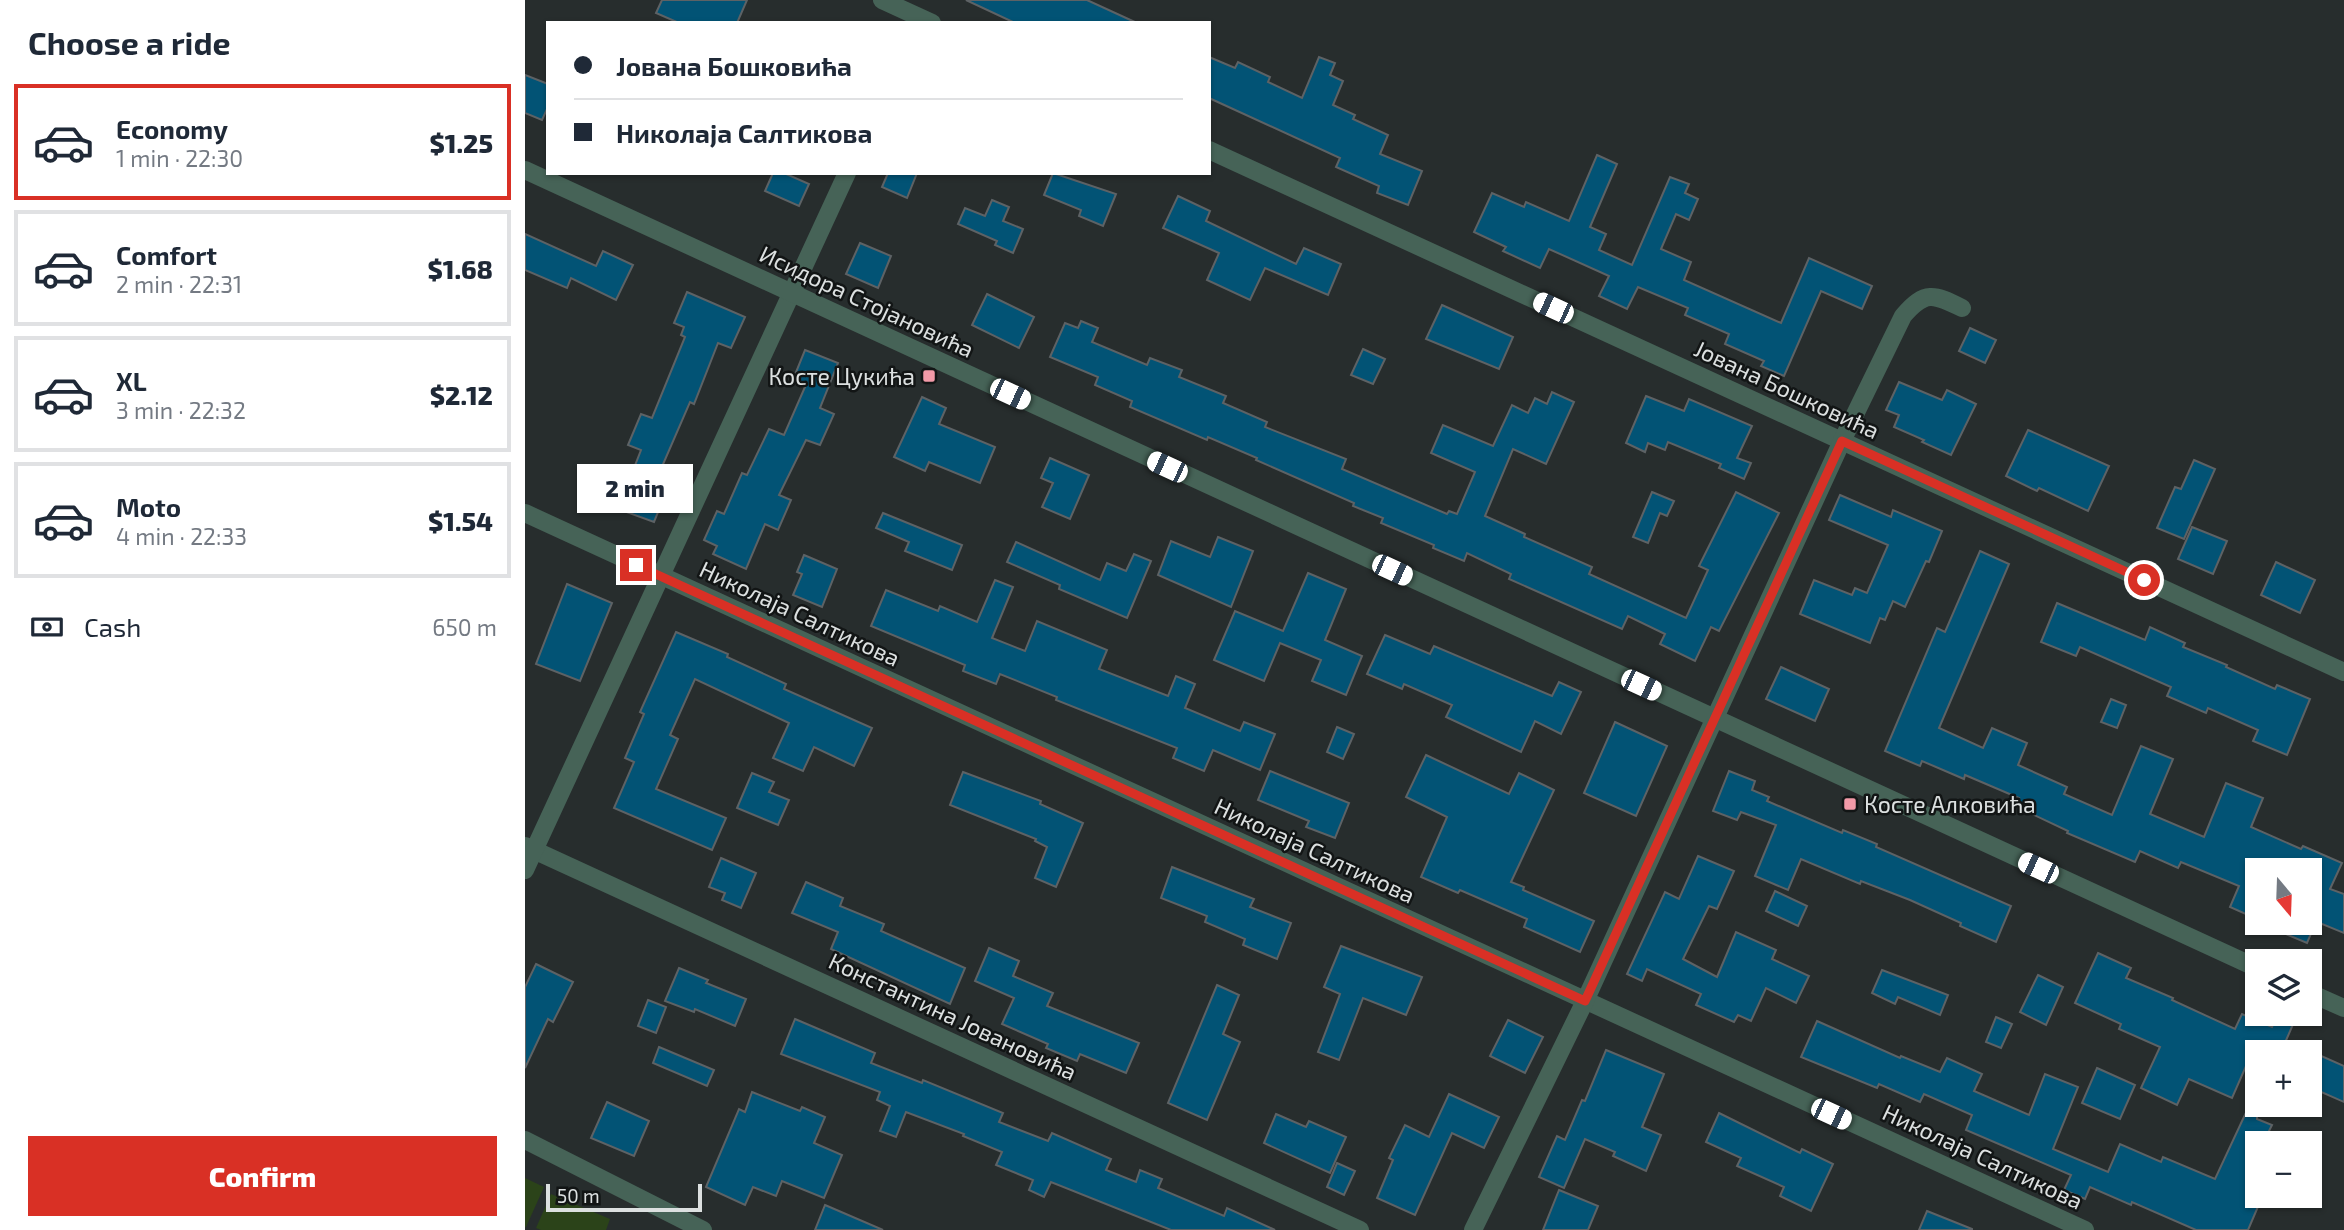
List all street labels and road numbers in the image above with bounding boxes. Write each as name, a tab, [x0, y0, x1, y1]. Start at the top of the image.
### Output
street label: Исидора Стојановића	[755, 239, 979, 363]
street label: Јована Бошковића	[1690, 334, 1884, 444]
street label: Николаја Салтикова	[695, 554, 905, 672]
street label: Николаја Салтикова	[1210, 791, 1420, 909]
street label: Константина Јовановића	[825, 946, 1081, 1086]
street label: Николаја Салтикова	[1878, 1097, 2088, 1215]

